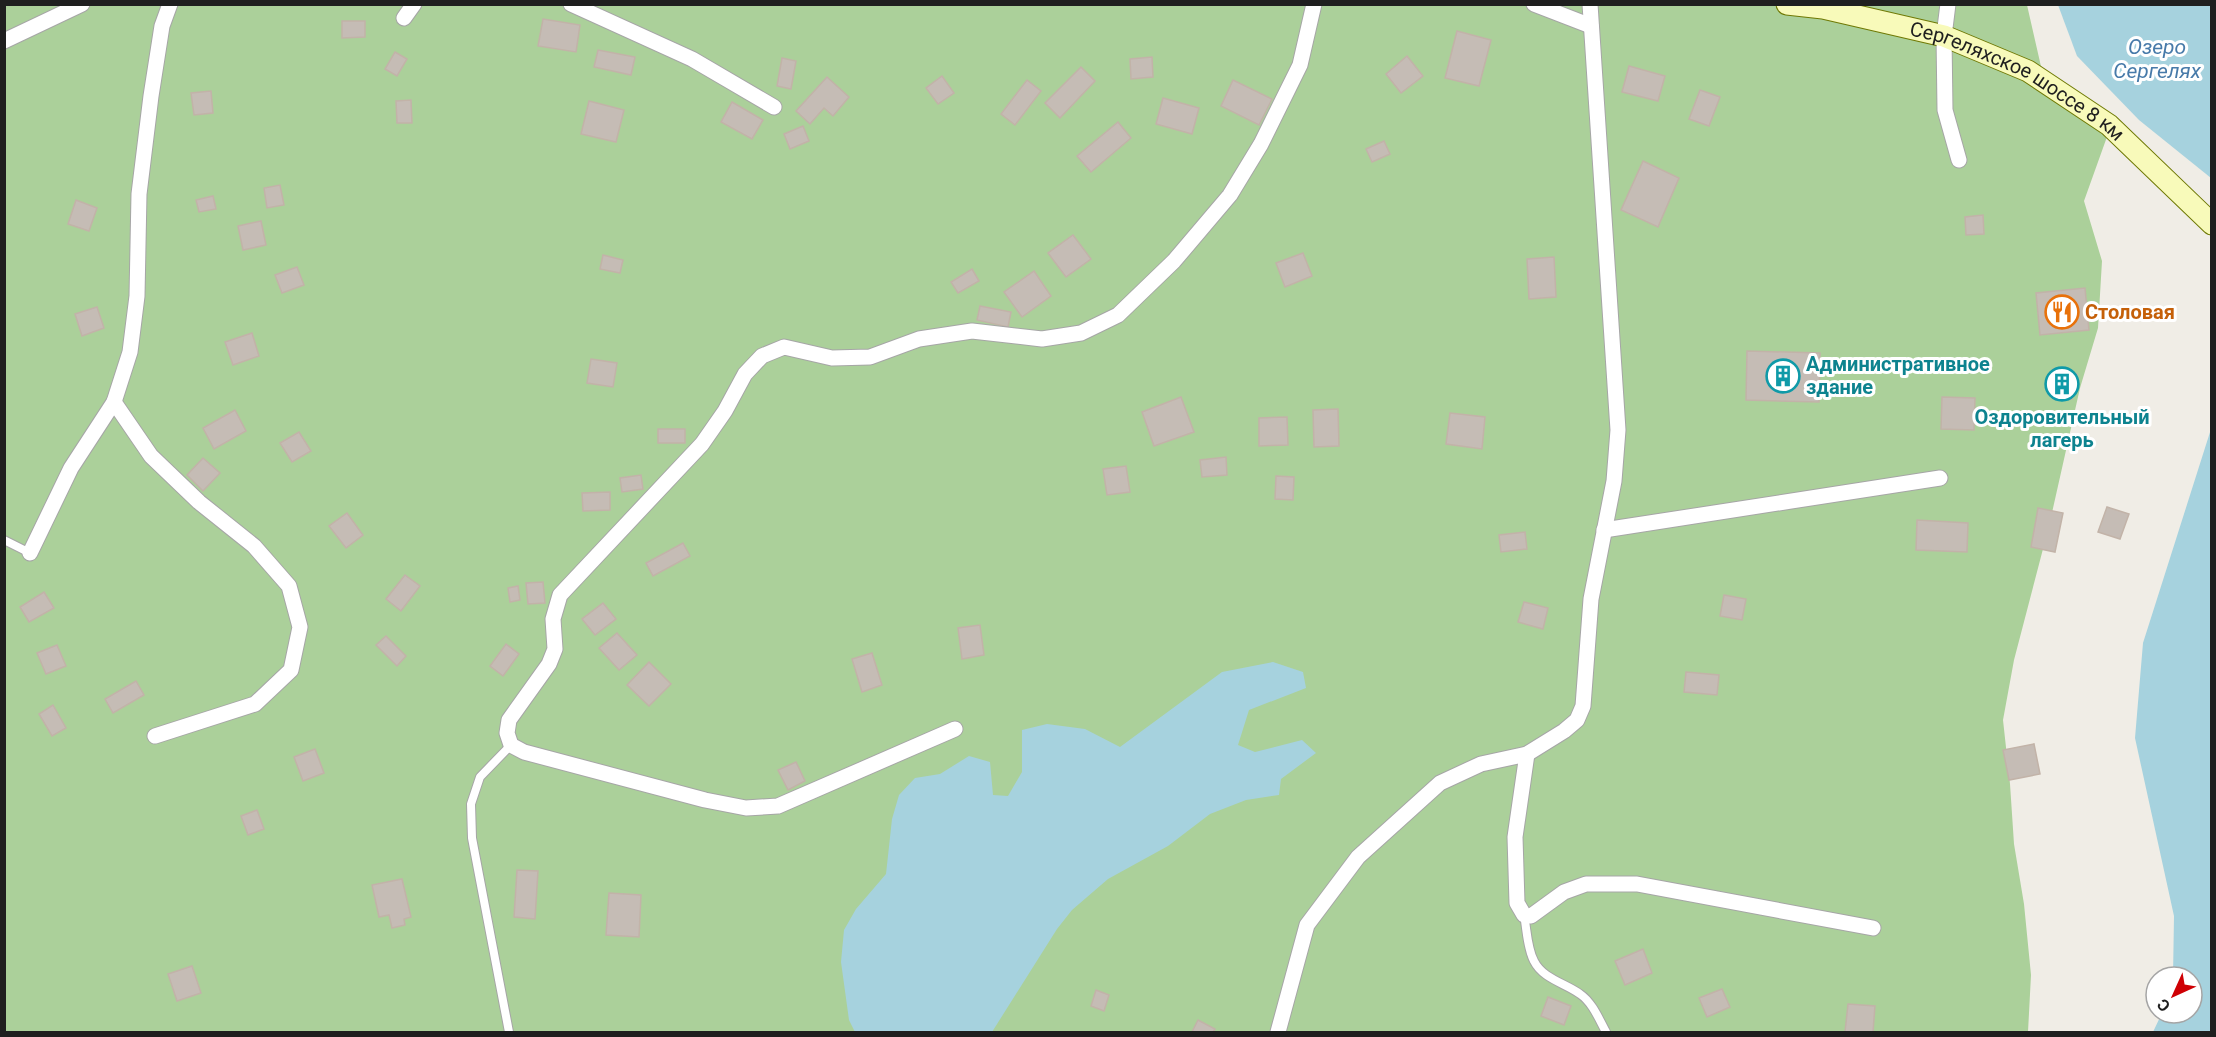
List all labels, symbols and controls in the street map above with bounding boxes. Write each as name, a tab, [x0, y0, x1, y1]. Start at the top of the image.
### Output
street label: Сергеляхское шоссе 8 км	[1908, 17, 2130, 146]
water label: Озеро Сергелях	[2113, 35, 2202, 83]
restaurant icon: Столовая	[2044, 294, 2080, 330]
place label: Столовая	[2085, 300, 2175, 324]
place label: Административное здание	[1806, 352, 1990, 399]
building icon: Административное здание	[1765, 358, 1801, 394]
building icon: Оздоровительный лагерь	[2044, 366, 2080, 402]
place label: Оздоровительный лагерь	[1974, 405, 2150, 452]
north arrow	[2144, 965, 2204, 1025]
text: С	[2153, 995, 2174, 1016]

